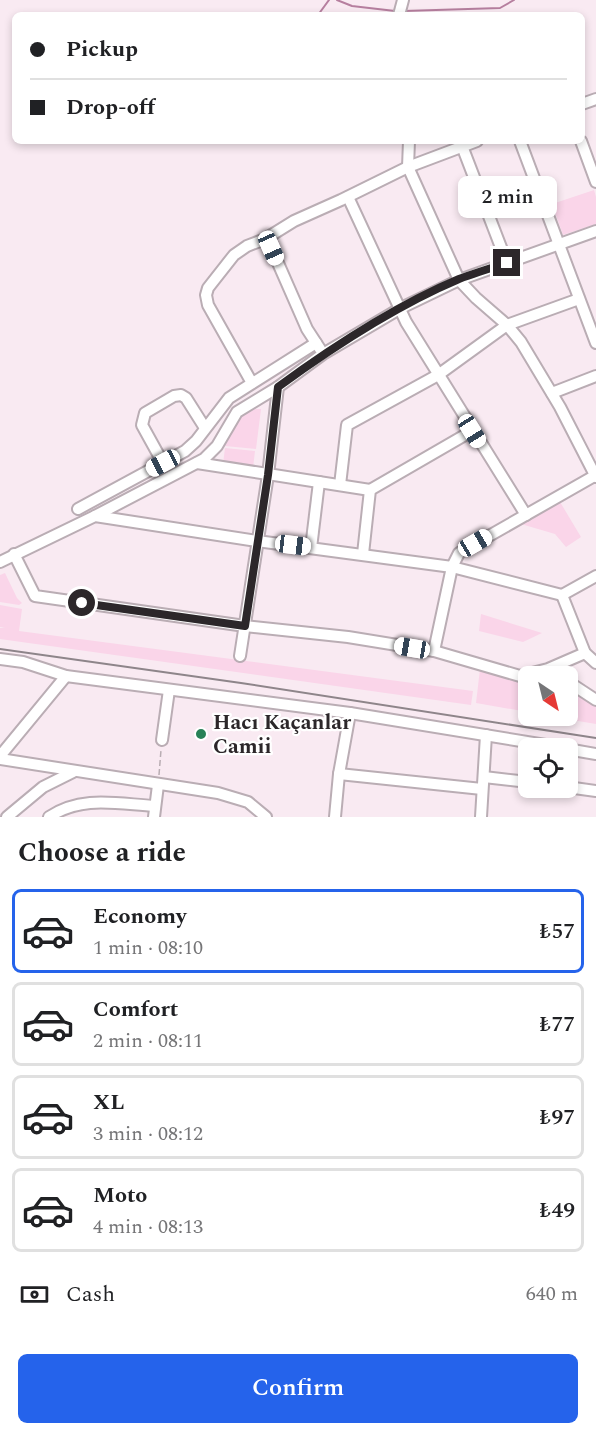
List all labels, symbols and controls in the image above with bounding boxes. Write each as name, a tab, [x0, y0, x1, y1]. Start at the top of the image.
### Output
text: Pickup	[66, 33, 138, 66]
text: Drop-off	[66, 91, 155, 124]
callout: 2 min	[458, 176, 556, 218]
text: 2 min	[482, 182, 533, 212]
car	[255, 228, 287, 268]
route end	[493, 249, 520, 276]
car	[455, 411, 489, 451]
car	[143, 447, 183, 479]
car	[455, 526, 495, 560]
car	[274, 534, 312, 556]
route start	[68, 589, 95, 616]
car	[393, 636, 431, 660]
north arrow	[518, 666, 578, 726]
map controls	[518, 666, 578, 798]
place label: Hacı Kaçanlar Camii	[213, 707, 351, 763]
marker: Hacı Kaçanlar Camii	[194, 727, 208, 741]
button: locate	[518, 738, 578, 798]
text: Choose a ride	[18, 832, 186, 874]
text: Economy	[93, 900, 186, 933]
icon: car	[21, 904, 75, 958]
text: ₺57	[540, 915, 575, 948]
text: 1 min · 08:10	[93, 933, 203, 963]
text: Comfort	[93, 993, 178, 1026]
icon: car	[21, 997, 75, 1051]
text: ₺77	[540, 1008, 575, 1041]
text: 2 min · 08:11	[93, 1026, 203, 1056]
text: XL	[93, 1086, 124, 1119]
icon: car	[21, 1090, 75, 1144]
text: ₺97	[540, 1101, 575, 1134]
text: 3 min · 08:12	[93, 1119, 203, 1149]
text: Moto	[93, 1179, 147, 1212]
icon: car	[21, 1183, 75, 1237]
text: ₺49	[540, 1194, 575, 1227]
text: 4 min · 08:13	[93, 1212, 203, 1242]
icon: cash	[18, 1278, 51, 1311]
text: Cash	[66, 1278, 115, 1311]
text: 640 m	[526, 1279, 578, 1309]
button: Confirm	[18, 1354, 578, 1423]

